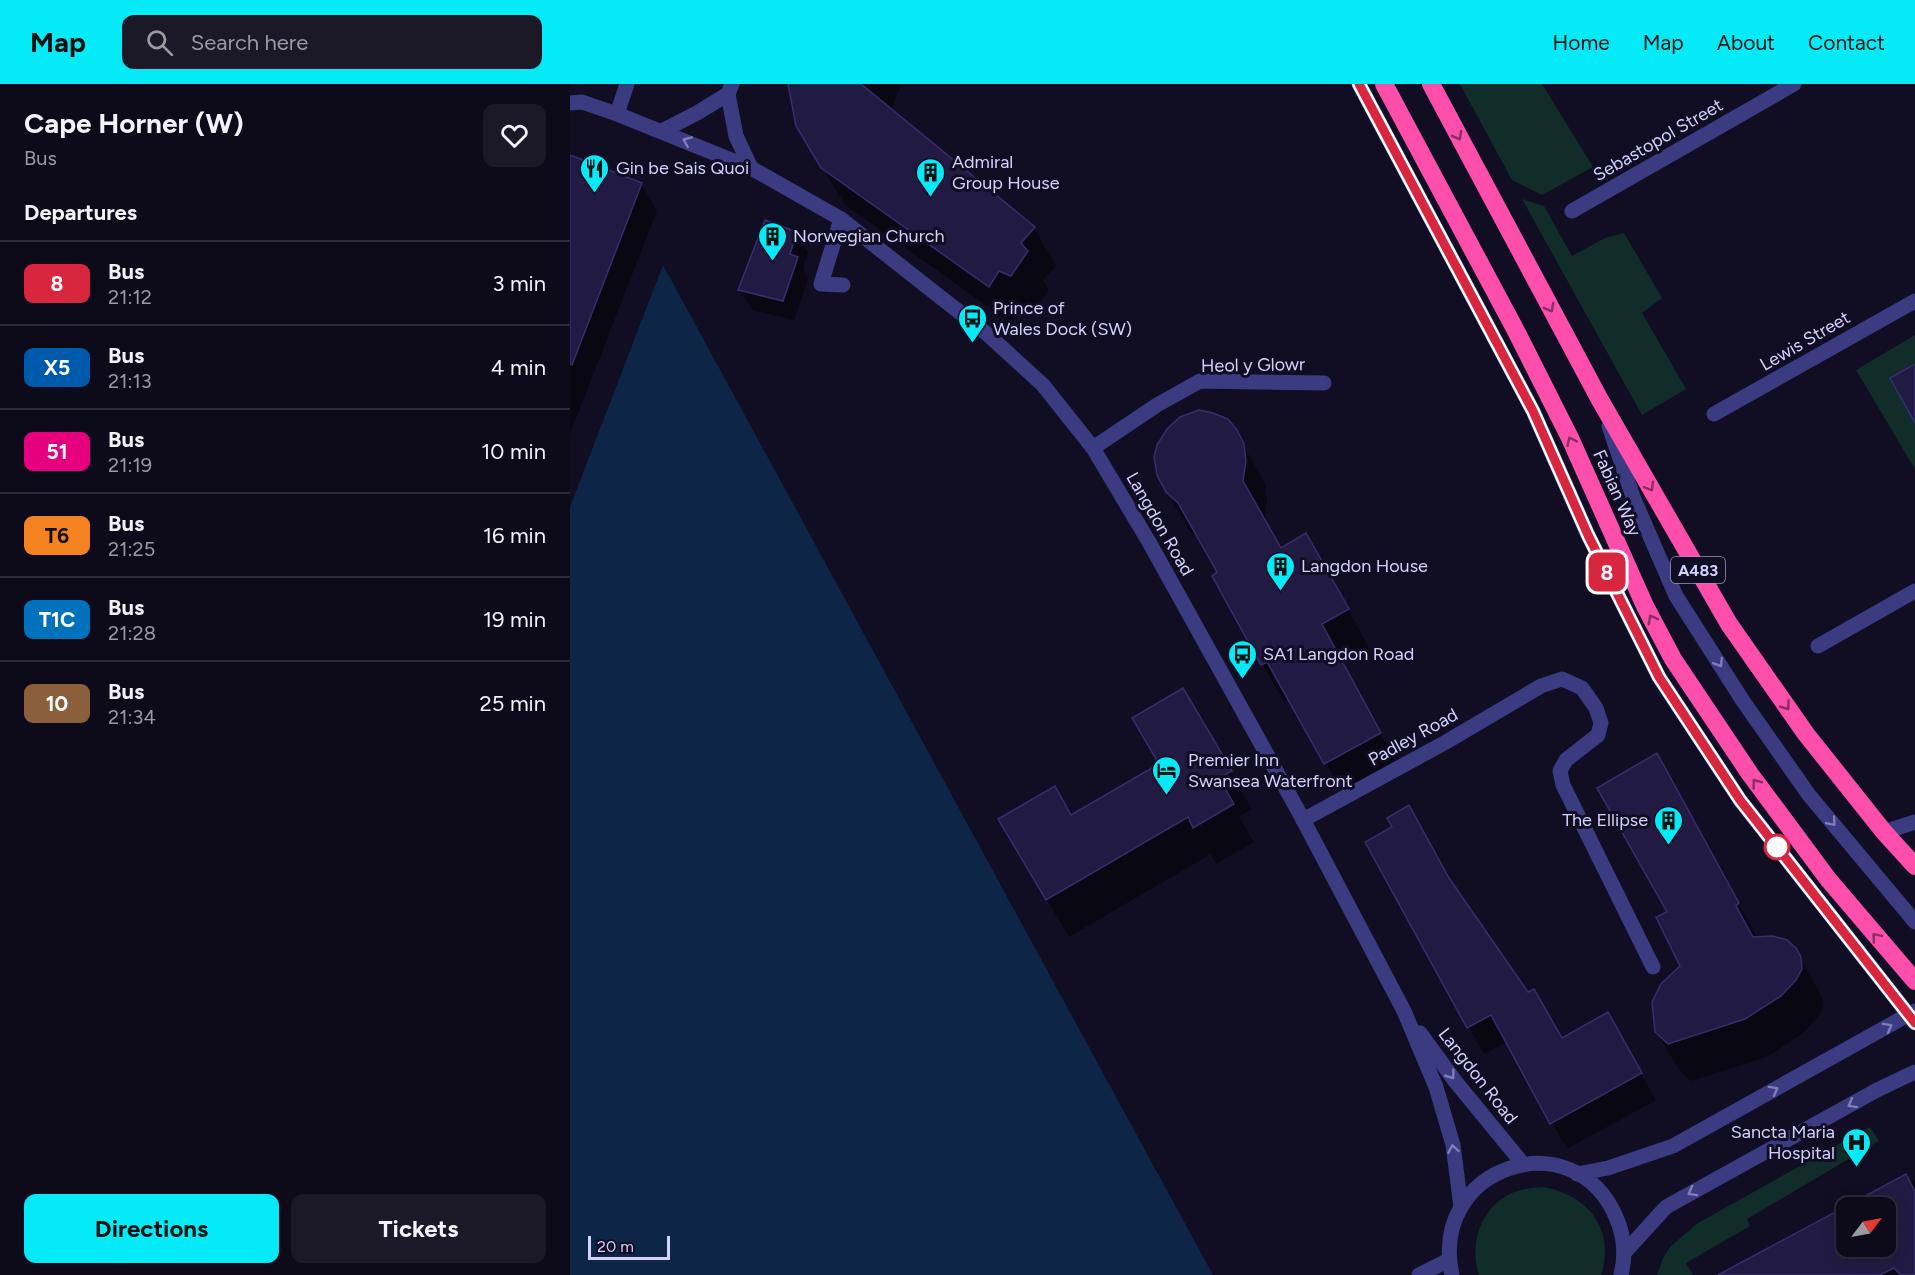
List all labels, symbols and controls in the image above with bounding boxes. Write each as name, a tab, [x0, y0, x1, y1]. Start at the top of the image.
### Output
search box	[122, 15, 542, 69]
text: Map	[30, 25, 86, 59]
icon: search	[143, 26, 176, 59]
text: Search here	[191, 29, 308, 56]
text: Home	[1553, 30, 1610, 55]
text: Map	[1643, 30, 1684, 55]
text: About	[1717, 30, 1775, 55]
text: Contact	[1808, 30, 1885, 55]
street label: Sebastopol Street	[1589, 94, 1727, 186]
button: heart	[483, 104, 546, 167]
text: Cape Horner (W)	[24, 106, 244, 140]
one-way arrow	[1451, 129, 1462, 140]
one-way arrow	[683, 136, 694, 148]
text: Bus	[24, 146, 57, 170]
place label: Admiral Group House	[952, 151, 1060, 194]
restaurant icon: Gin be Sais Quoi	[579, 152, 611, 194]
building icon: Admiral Group House	[915, 156, 947, 198]
place label: Gin be Sais Quoi	[616, 157, 749, 179]
text: Departures	[24, 199, 137, 226]
building icon: Norwegian Church	[756, 220, 788, 262]
place label: Norwegian Church	[793, 225, 945, 247]
text: Bus	[108, 258, 144, 285]
text: 3 min	[492, 270, 546, 297]
text: 8	[51, 271, 63, 296]
text: 21:12	[108, 285, 152, 309]
place label: Prince of Wales Dock (SW)	[993, 297, 1132, 340]
one-way arrow	[1543, 301, 1554, 312]
bus stop icon: Prince of Wales Dock (SW)	[956, 302, 988, 344]
street label: Lewis Street	[1756, 306, 1854, 376]
text: Bus	[108, 342, 144, 369]
street label: Heol y Glowr	[1201, 353, 1305, 377]
text: 4 min	[491, 354, 546, 381]
text: X5	[44, 355, 70, 380]
text: 21:13	[108, 369, 152, 393]
text: Bus	[108, 426, 144, 453]
one-way arrow	[1567, 437, 1579, 448]
text: 10 min	[481, 438, 546, 465]
text: 51	[46, 439, 68, 464]
street label: Fabian Way	[1588, 446, 1646, 540]
text: 21:19	[108, 453, 152, 477]
street label: Langdon Road	[1121, 468, 1199, 580]
one-way arrow	[1643, 481, 1654, 491]
text: Bus	[108, 510, 144, 537]
text: 16 min	[483, 522, 546, 549]
text: T6	[45, 523, 69, 548]
text: 21:25	[108, 537, 155, 561]
building icon: Langdon House	[1264, 550, 1296, 592]
line badge: 8	[1588, 552, 1626, 592]
place label: Langdon House	[1301, 555, 1428, 577]
road number: A483	[1671, 557, 1725, 583]
text: 8	[1601, 560, 1613, 585]
text: Bus	[108, 594, 144, 621]
text: 19 min	[483, 606, 546, 633]
text: T1C	[39, 607, 75, 632]
one-way arrow	[1648, 615, 1659, 625]
text: 21:28	[108, 621, 156, 645]
bus stop icon: SA1 Langdon Road	[1226, 638, 1258, 680]
place label: SA1 Langdon Road	[1263, 643, 1414, 665]
one-way arrow	[1711, 657, 1723, 667]
text: Bus	[108, 678, 144, 705]
text: 25 min	[480, 690, 546, 717]
text: 10	[46, 691, 68, 716]
one-way arrow	[1779, 699, 1790, 710]
street label: Padley Road	[1364, 703, 1462, 771]
text: 21:34	[108, 705, 156, 729]
place label: Premier Inn Swansea Waterfront	[1188, 749, 1353, 792]
hotel icon: Premier Inn Swansea Waterfront	[1151, 754, 1183, 796]
one-way arrow	[1753, 779, 1764, 790]
building icon: The Ellipse	[1653, 804, 1685, 846]
place label: The Ellipse	[1562, 809, 1648, 831]
one-way arrow	[1824, 815, 1835, 826]
unlabelled marker	[1764, 834, 1790, 860]
one-way arrow	[1873, 933, 1884, 944]
one-way arrow	[1882, 1022, 1893, 1034]
street label: Langdon Road	[1434, 1023, 1522, 1129]
one-way arrow	[1444, 1069, 1455, 1080]
one-way arrow	[1767, 1086, 1778, 1097]
one-way arrow	[1848, 1097, 1858, 1108]
place label: Sancta Maria Hospital	[1731, 1121, 1835, 1164]
hospital icon: Sancta Maria Hospital	[1840, 1126, 1872, 1168]
one-way arrow	[1447, 1144, 1460, 1154]
one-way arrow	[1687, 1185, 1698, 1196]
button: Directions	[24, 1194, 279, 1263]
button: Tickets	[291, 1194, 546, 1263]
north arrow	[1836, 1197, 1896, 1257]
map controls	[1836, 1197, 1896, 1257]
scale bar	[588, 1233, 670, 1260]
text: 20 m	[597, 1237, 634, 1256]

